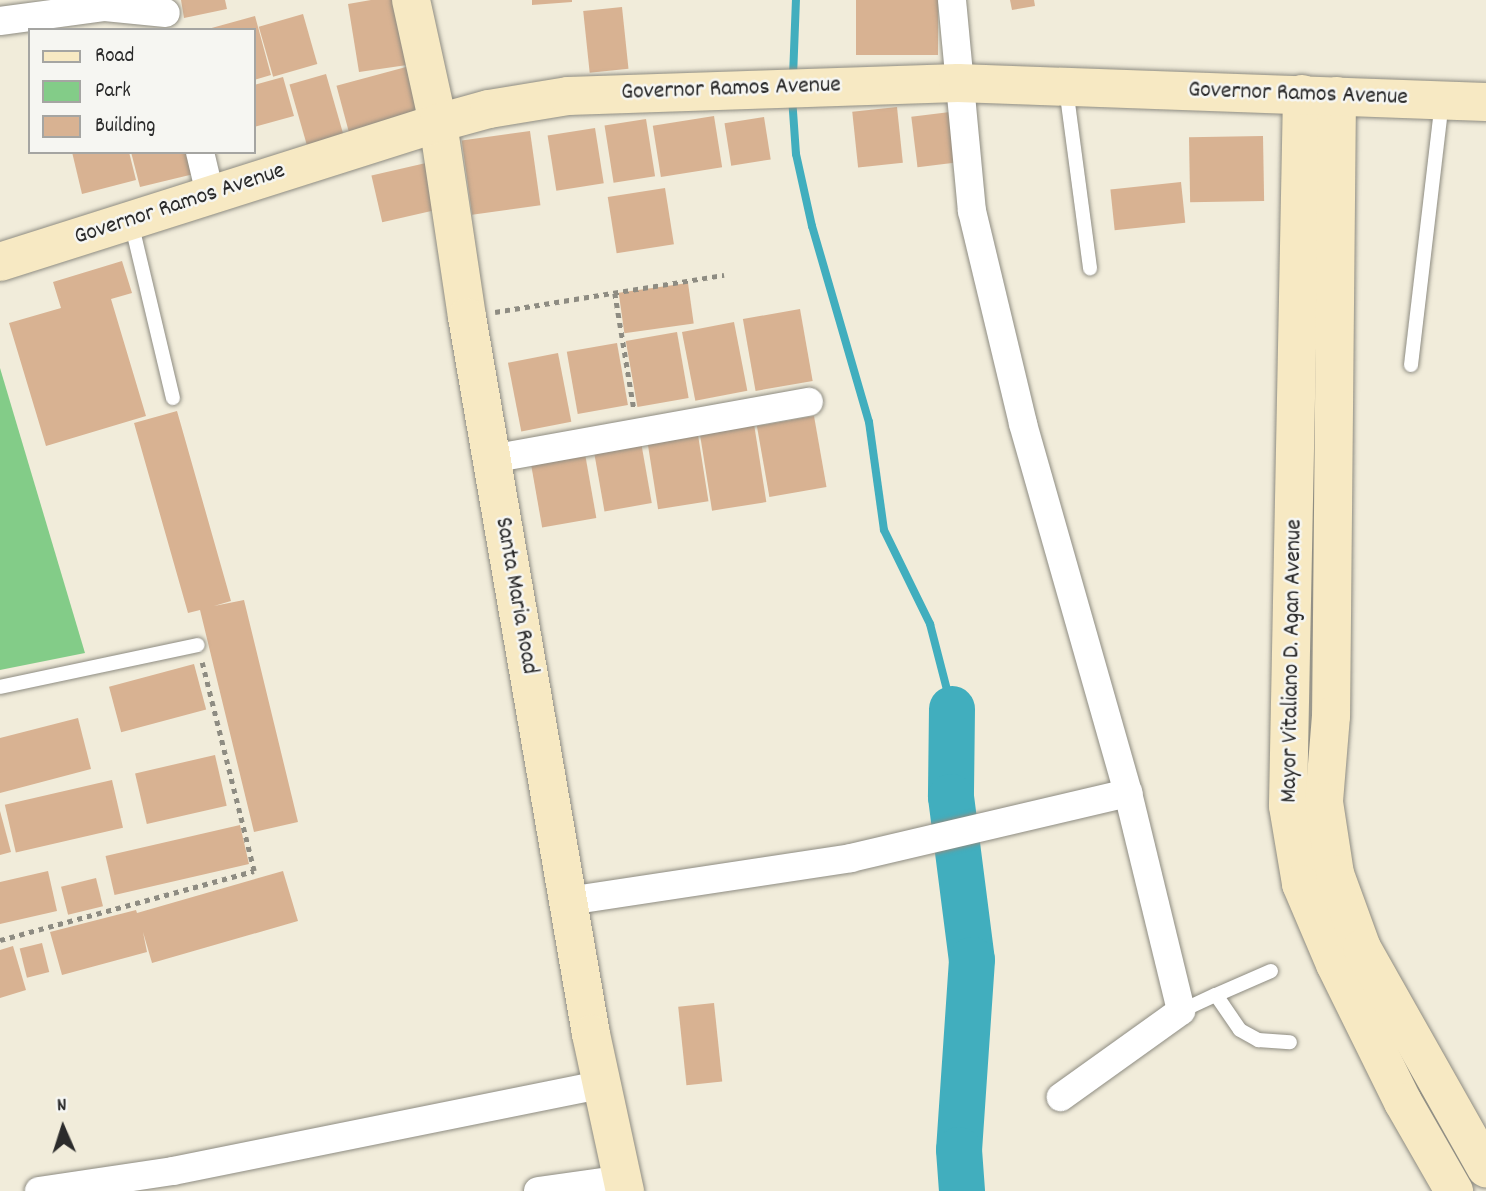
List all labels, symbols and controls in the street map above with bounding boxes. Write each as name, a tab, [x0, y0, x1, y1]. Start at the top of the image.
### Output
legend	[28, 28, 256, 154]
text: Road	[95, 42, 134, 72]
street label: Governor Ramos Avenue	[621, 72, 841, 108]
text: Park	[95, 77, 131, 107]
street label: Governor Ramos Avenue	[1188, 77, 1408, 113]
text: Building	[95, 112, 155, 142]
street label: Governor Ramos Avenue	[71, 157, 289, 253]
street label: Santa Maria Road	[487, 515, 543, 677]
street label: Mayor Vitaliano D. Agan Avenue	[1276, 519, 1310, 803]
north arrow	[28, 1093, 98, 1163]
text: N	[56, 1093, 67, 1120]

